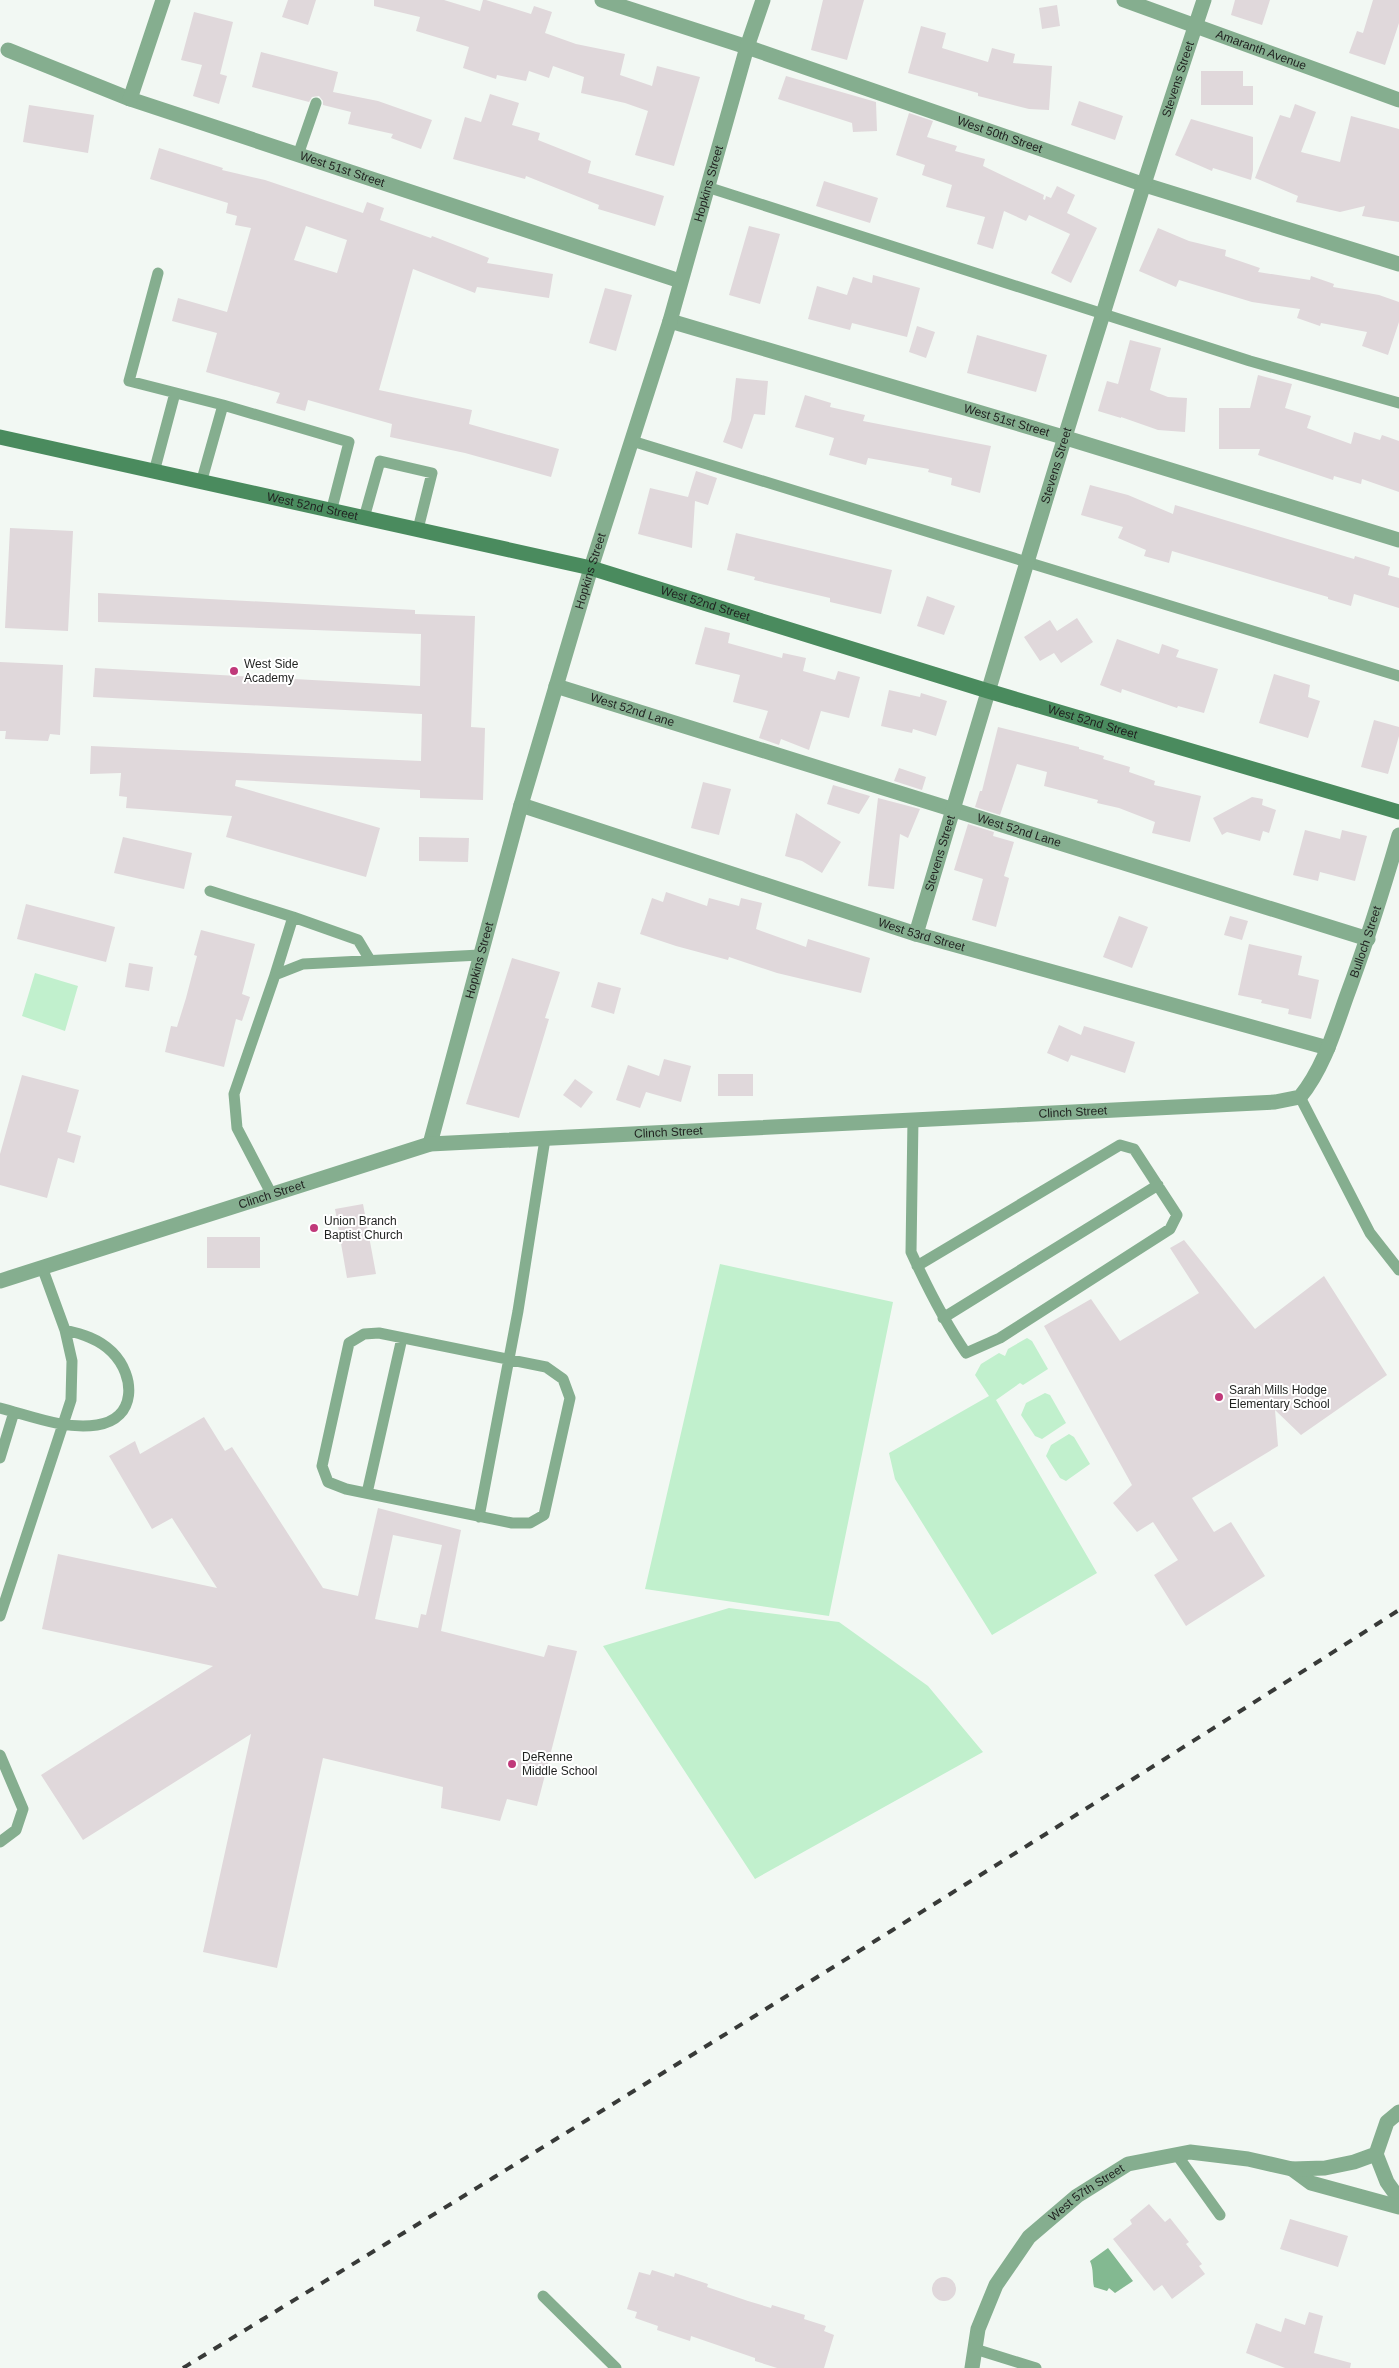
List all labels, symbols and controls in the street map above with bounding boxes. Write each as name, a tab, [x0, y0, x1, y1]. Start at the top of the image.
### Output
street label: Amaranth Avenue	[1214, 27, 1309, 73]
street label: Stevens Street	[1159, 39, 1197, 119]
street label: West 50th Street	[955, 113, 1045, 156]
street label: Hopkins Street	[691, 143, 726, 224]
street label: West 51st Street	[298, 149, 387, 190]
street label: West 51st Street	[962, 401, 1052, 440]
street label: Stevens Street	[1038, 425, 1075, 505]
street label: West 52nd Street	[266, 489, 360, 523]
street label: Hopkins Street	[572, 531, 609, 611]
street label: West 52nd Street	[659, 583, 752, 624]
place label: West Side Academy	[244, 657, 299, 685]
marker: West Side Academy	[228, 665, 240, 677]
street label: West 52nd Lane	[589, 690, 676, 730]
street label: West 52nd Street	[1046, 702, 1140, 742]
street label: West 52nd Lane	[975, 811, 1063, 850]
street label: Stevens Street	[922, 813, 958, 893]
street label: Bulloch Street	[1347, 904, 1384, 980]
street label: West 53rd Street	[876, 915, 967, 954]
street label: Hopkins Street	[462, 920, 496, 1000]
street label: Clinch Street	[1038, 1103, 1108, 1121]
street label: Clinch Street	[634, 1123, 704, 1141]
street label: Clinch Street	[237, 1177, 307, 1212]
place label: Union Branch Baptist Church	[324, 1214, 403, 1242]
marker: Union Branch Baptist Church	[308, 1222, 320, 1234]
place label: Sarah Mills Hodge Elementary School	[1229, 1383, 1330, 1411]
marker: Sarah Mills Hodge Elementary School	[1213, 1391, 1225, 1403]
place label: DeRenne Middle School	[522, 1750, 597, 1778]
marker: DeRenne Middle School	[506, 1758, 518, 1770]
street label: West 57th Street	[1046, 2161, 1127, 2224]

